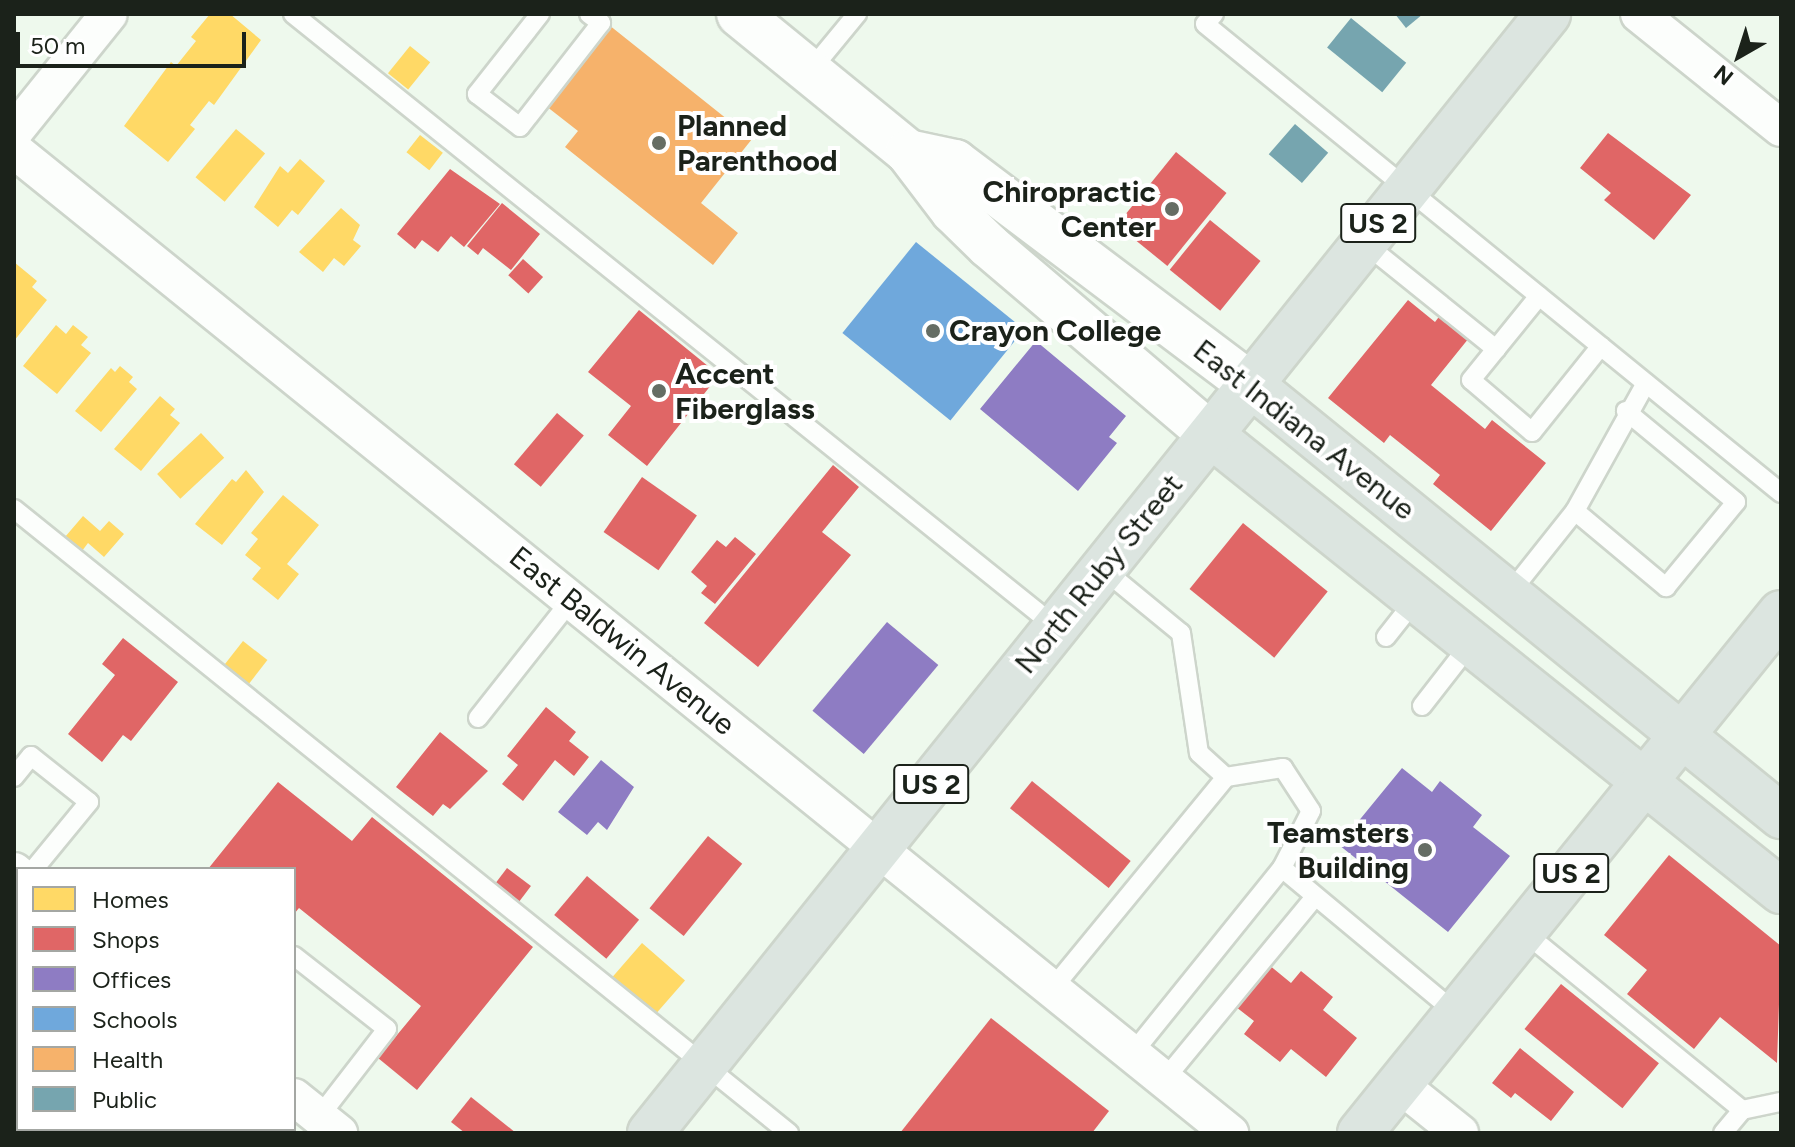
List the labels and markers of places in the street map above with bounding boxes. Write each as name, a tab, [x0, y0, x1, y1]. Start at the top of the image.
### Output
place label: Planned Parenthood	[677, 108, 838, 178]
marker: Planned Parenthood	[648, 132, 670, 154]
place label: Chiropractic Center	[982, 174, 1156, 244]
marker: Chiropractic Center	[1163, 200, 1181, 218]
place label: Crayon College	[949, 313, 1161, 349]
marker: Crayon College	[924, 322, 942, 340]
place label: Accent Fiberglass	[675, 356, 815, 426]
marker: Accent Fiberglass	[650, 382, 668, 400]
place label: Teamsters Building	[1267, 815, 1409, 886]
marker: Teamsters Building	[1416, 841, 1434, 859]

